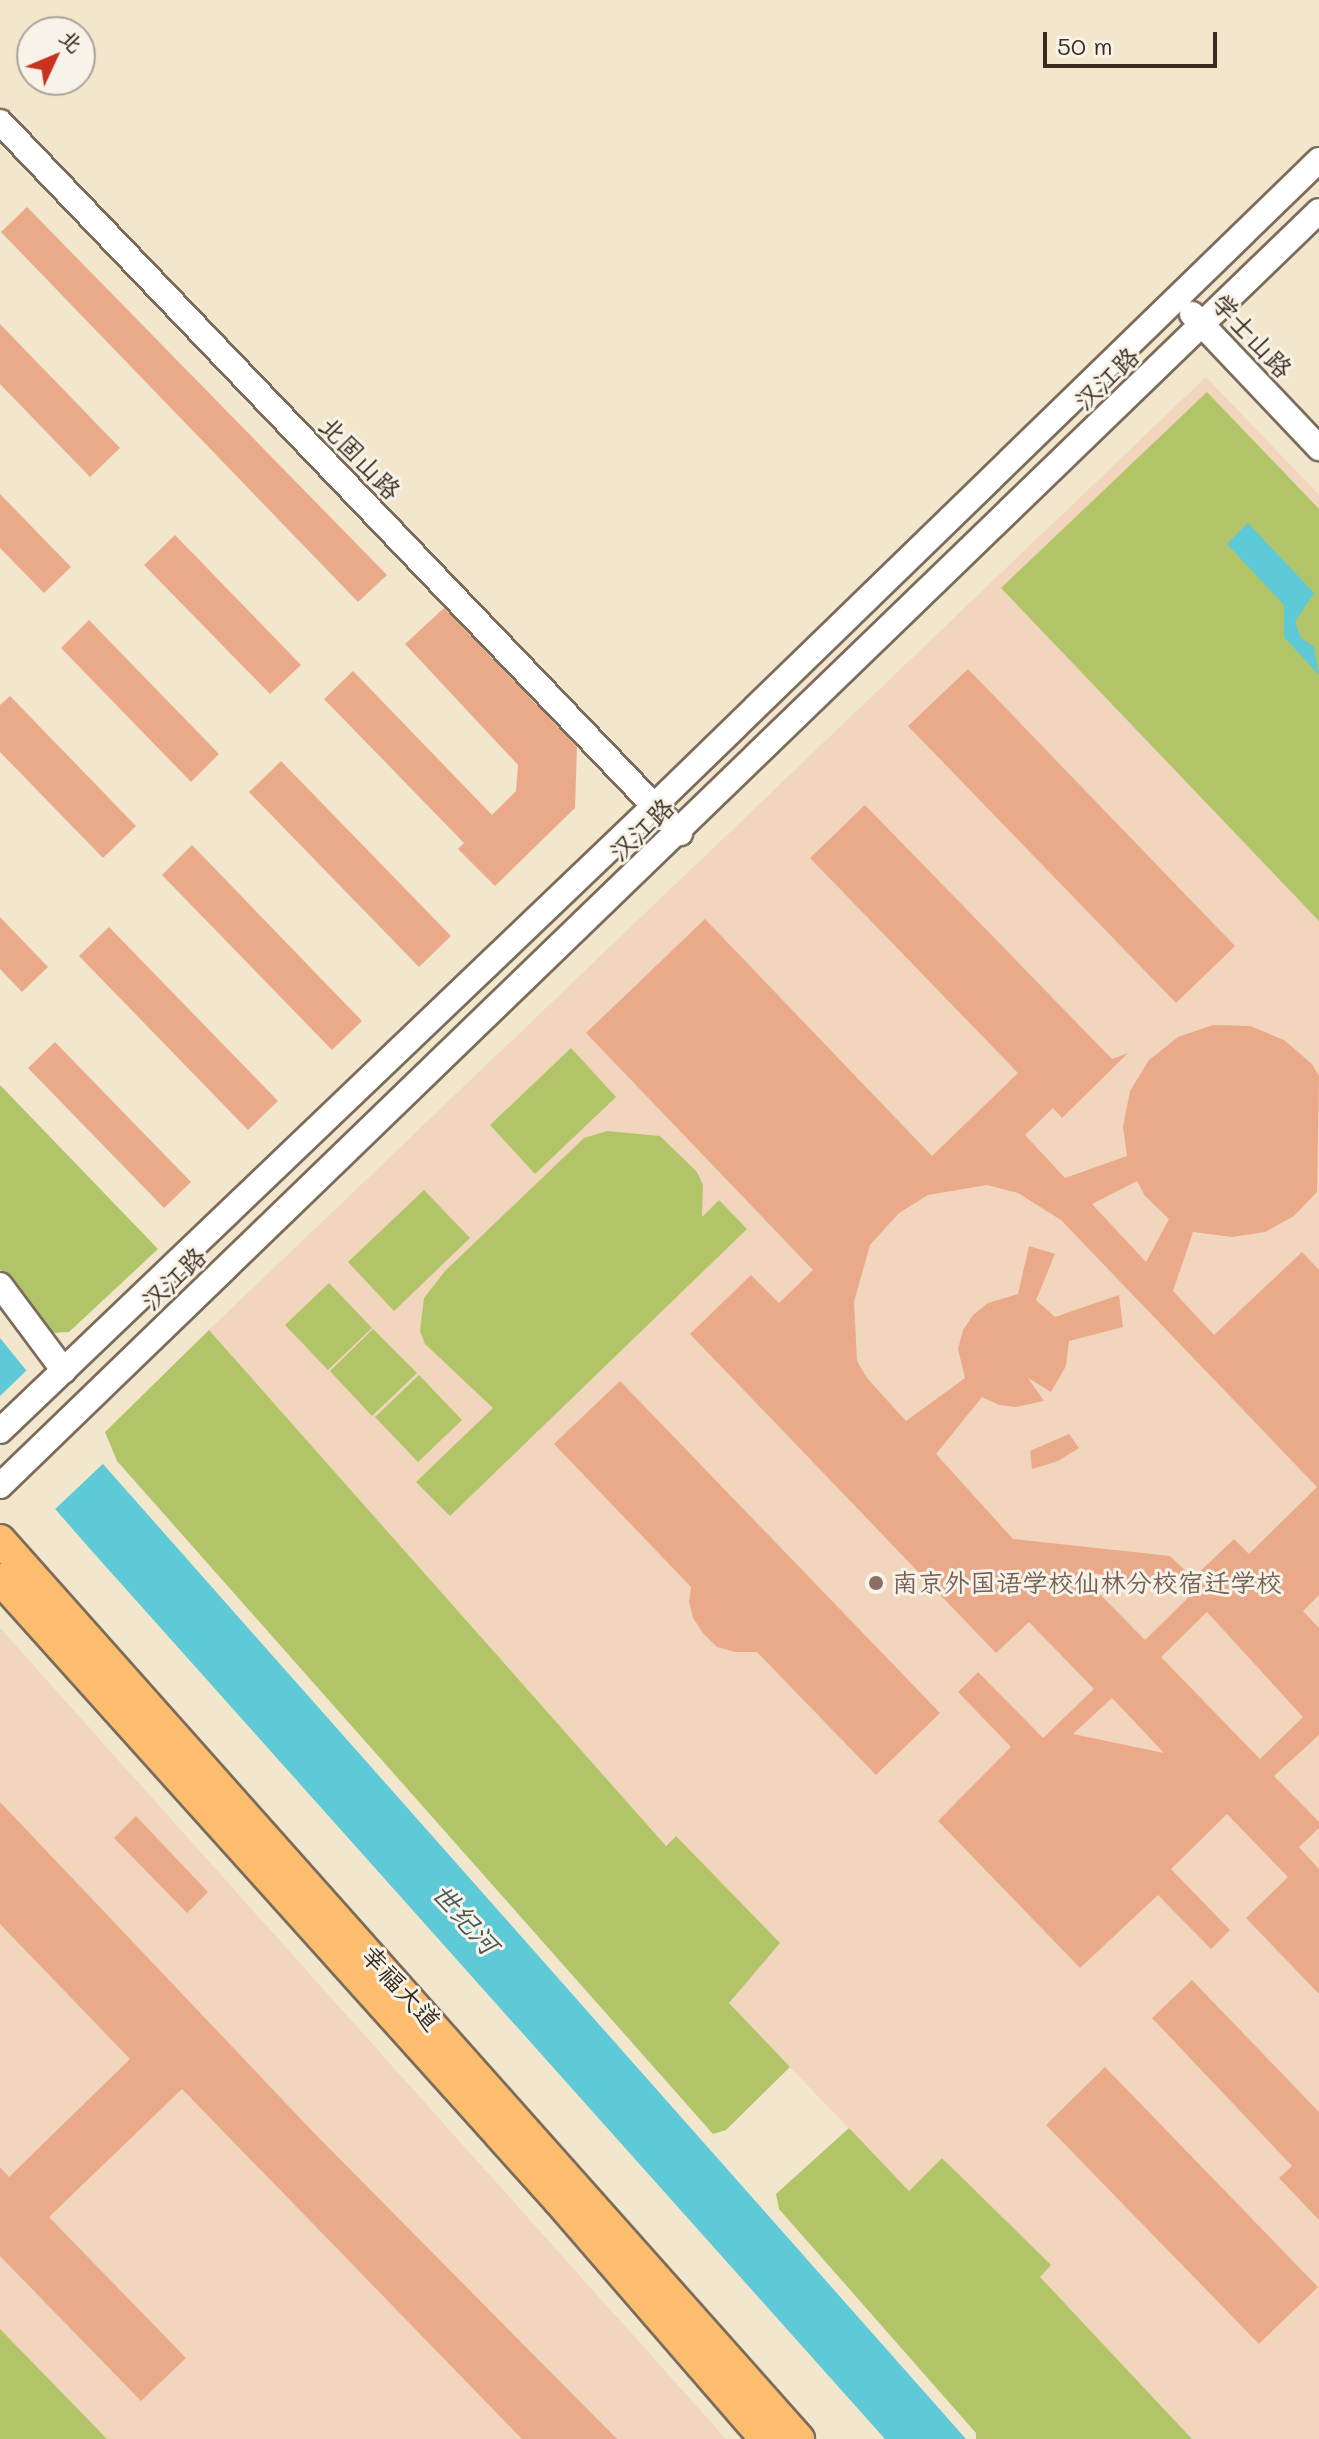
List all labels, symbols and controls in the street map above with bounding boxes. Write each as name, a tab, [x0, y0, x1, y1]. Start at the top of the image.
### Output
north arrow	[16, 16, 96, 96]
scale bar	[1047, 16, 1221, 66]
text: 北	[54, 22, 90, 58]
text: 50 m	[1057, 30, 1113, 61]
street label: 学士山路	[1205, 287, 1299, 385]
street label: 汉江路	[1068, 341, 1146, 417]
street label: 北固山路	[313, 410, 407, 506]
street label: 汉江路	[603, 792, 681, 868]
street label: 汉江路	[135, 1241, 213, 1317]
place label: 南京外国语学校仙林分校宿迁学校	[892, 1567, 1282, 1599]
marker: 南京外国语学校仙林分校宿迁学校	[867, 1574, 885, 1592]
water label: 世纪河	[425, 1876, 507, 1960]
street label: 幸福大道	[355, 1939, 447, 2037]

